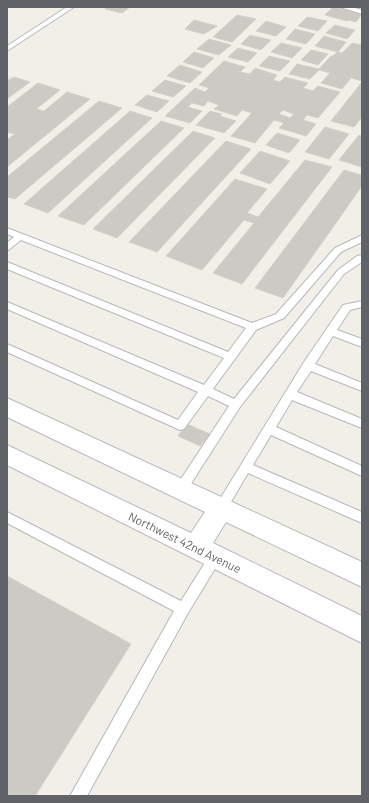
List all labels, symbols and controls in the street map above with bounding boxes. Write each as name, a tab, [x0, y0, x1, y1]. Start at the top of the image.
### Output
street label: Northwest 42nd Avenue	[126, 509, 244, 575]

